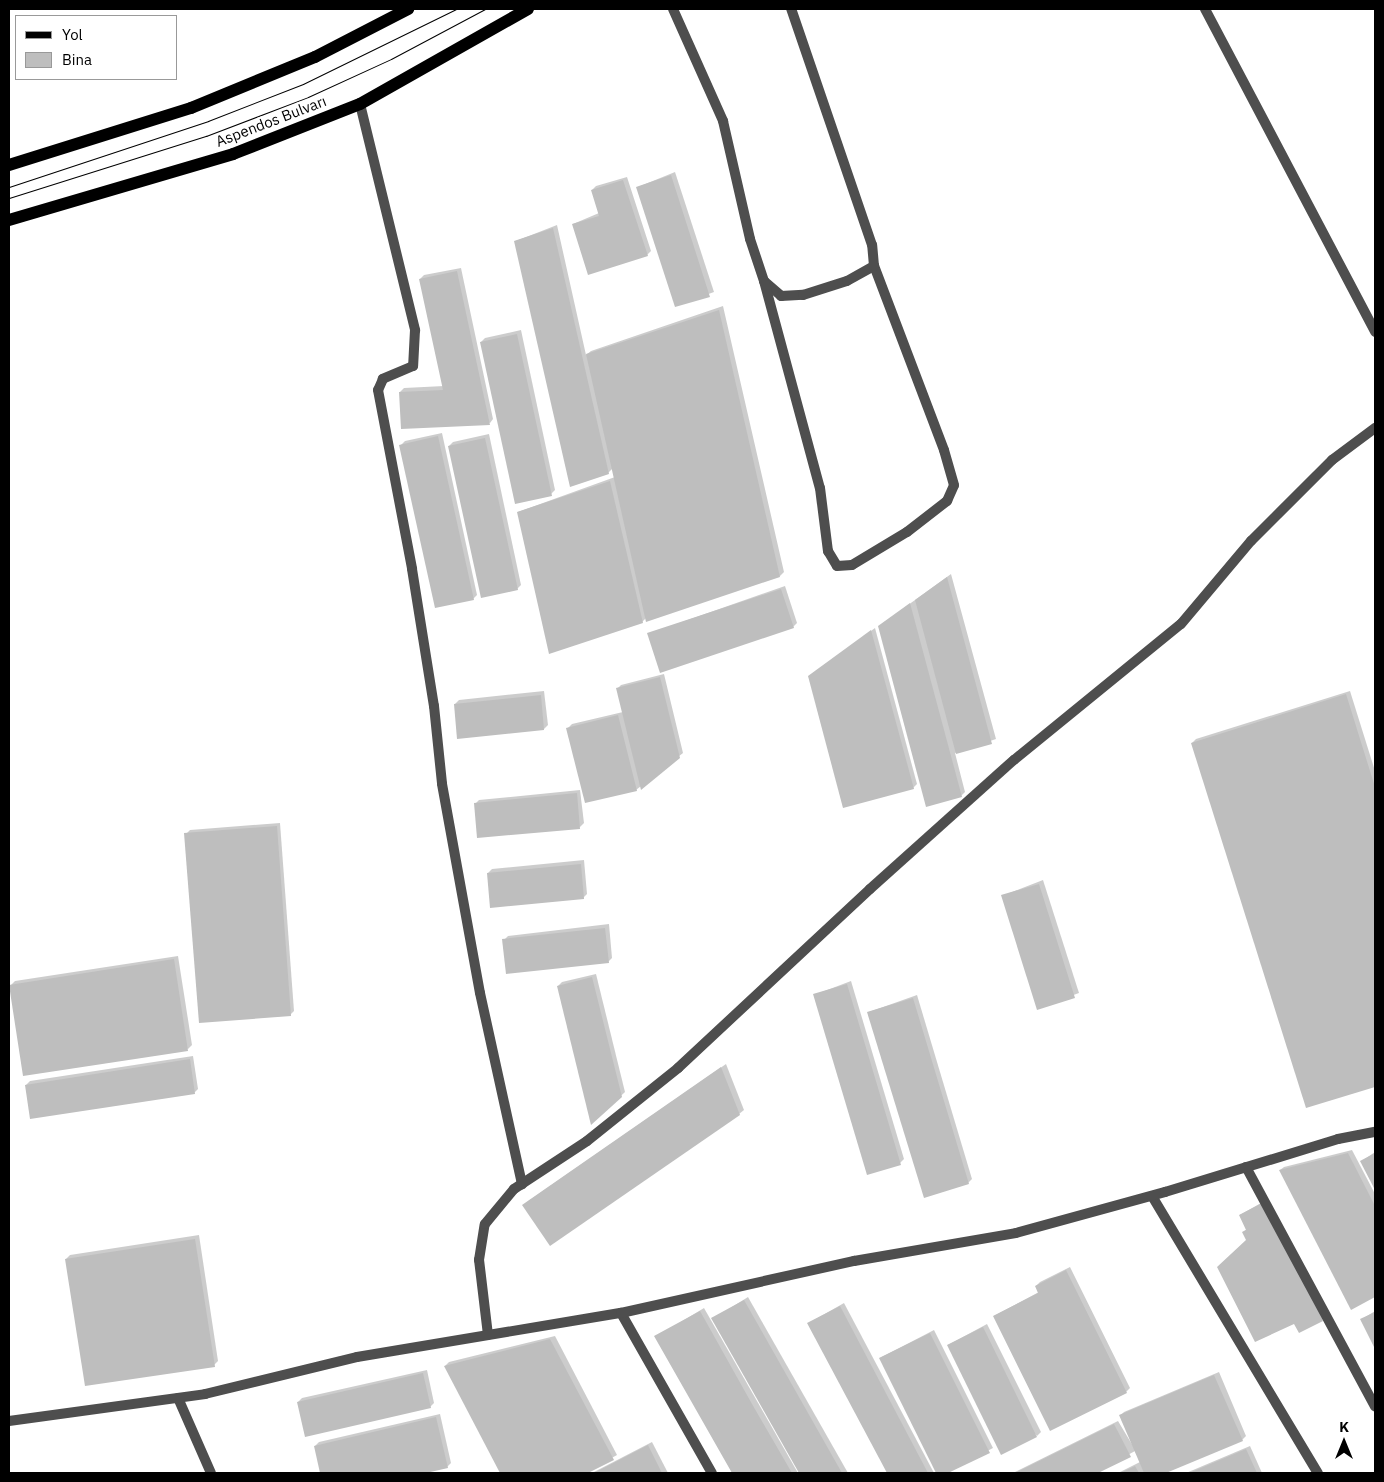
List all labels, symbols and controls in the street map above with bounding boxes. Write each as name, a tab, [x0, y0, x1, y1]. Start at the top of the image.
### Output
legend	[15, 15, 178, 80]
text: Yol	[62, 25, 83, 44]
text: Bina	[62, 50, 92, 69]
street label: Aspendos Bulvarı	[213, 92, 329, 150]
north arrow	[1319, 1417, 1369, 1467]
text: K	[1339, 1418, 1349, 1436]

